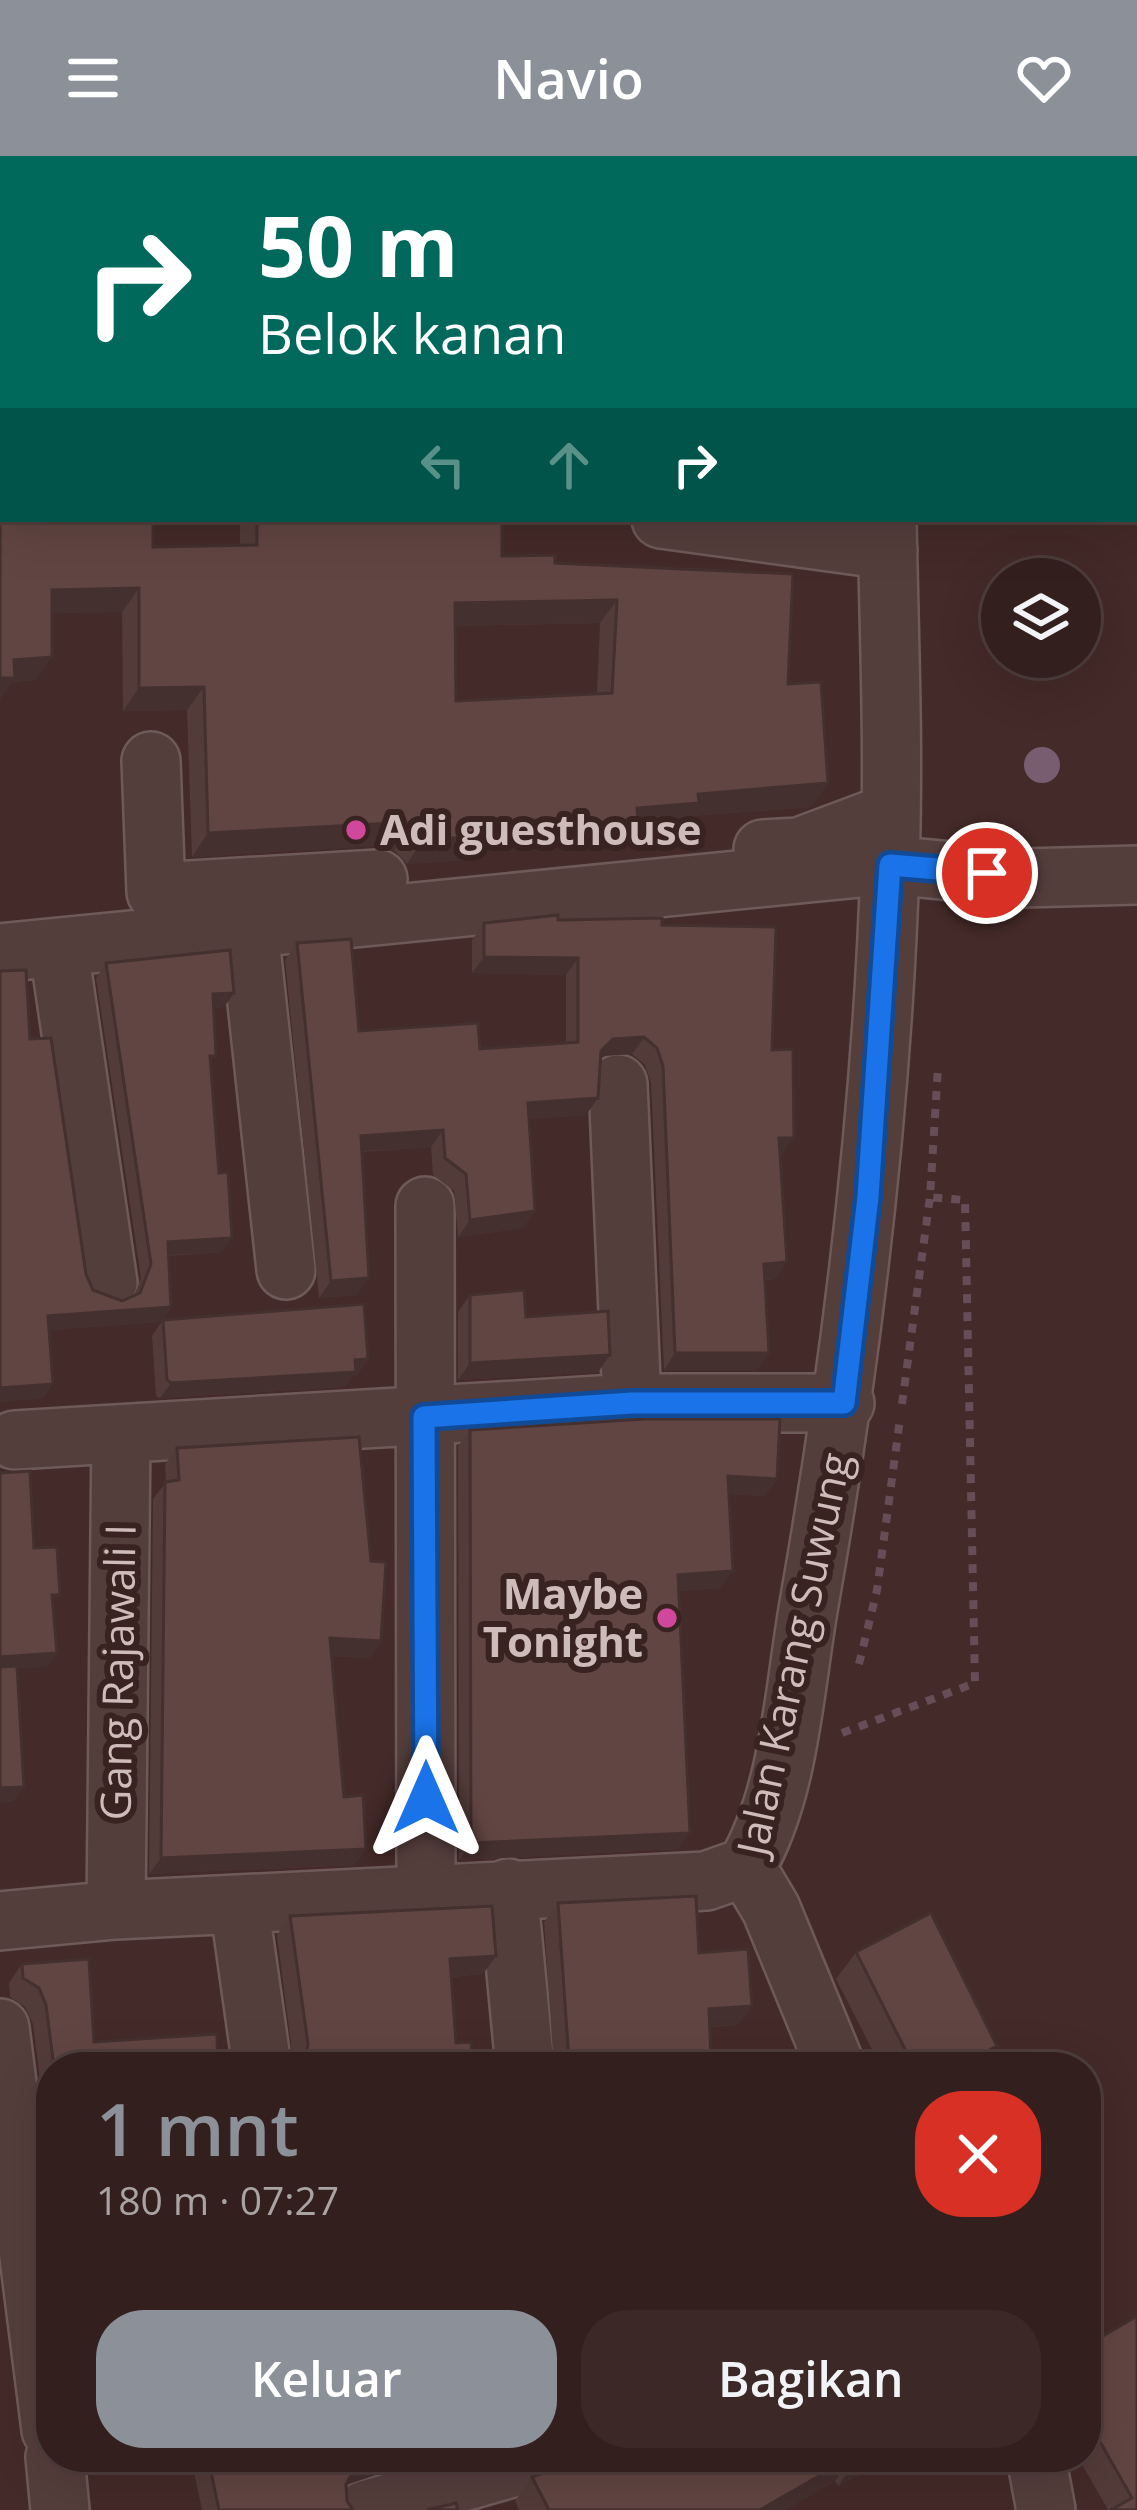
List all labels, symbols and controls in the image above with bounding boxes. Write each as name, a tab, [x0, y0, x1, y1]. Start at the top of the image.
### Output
text: Navio	[493, 41, 644, 115]
icon: menu	[60, 45, 126, 111]
icon: heart	[1011, 45, 1077, 111]
text: 50 m	[258, 187, 458, 302]
icon: right	[60, 204, 216, 360]
text: Belok kanan	[258, 296, 566, 370]
icon: left	[410, 432, 476, 498]
icon: ahead	[536, 432, 602, 498]
icon: right	[662, 432, 728, 498]
map controls	[981, 558, 1101, 678]
button: layers	[981, 558, 1101, 678]
place label: Adi guesthouse	[380, 800, 701, 857]
marker: Adi guesthouse	[343, 817, 369, 843]
pin	[936, 822, 1038, 924]
icon: arrive	[954, 840, 1020, 906]
street label: Jalan Karang Suwung	[721, 1447, 863, 1864]
street label: Gang Rajawali I	[85, 1523, 148, 1821]
place label: Maybe Tonight	[483, 1564, 643, 1669]
marker: Maybe Tonight	[654, 1605, 680, 1631]
position arrow	[363, 1735, 489, 1861]
text: 1 mnt	[96, 2079, 299, 2177]
button: close	[915, 2091, 1041, 2217]
text: 180 m · 07:27	[96, 2173, 339, 2226]
button: Keluar	[96, 2310, 557, 2448]
button: Bagikan	[581, 2310, 1041, 2448]

